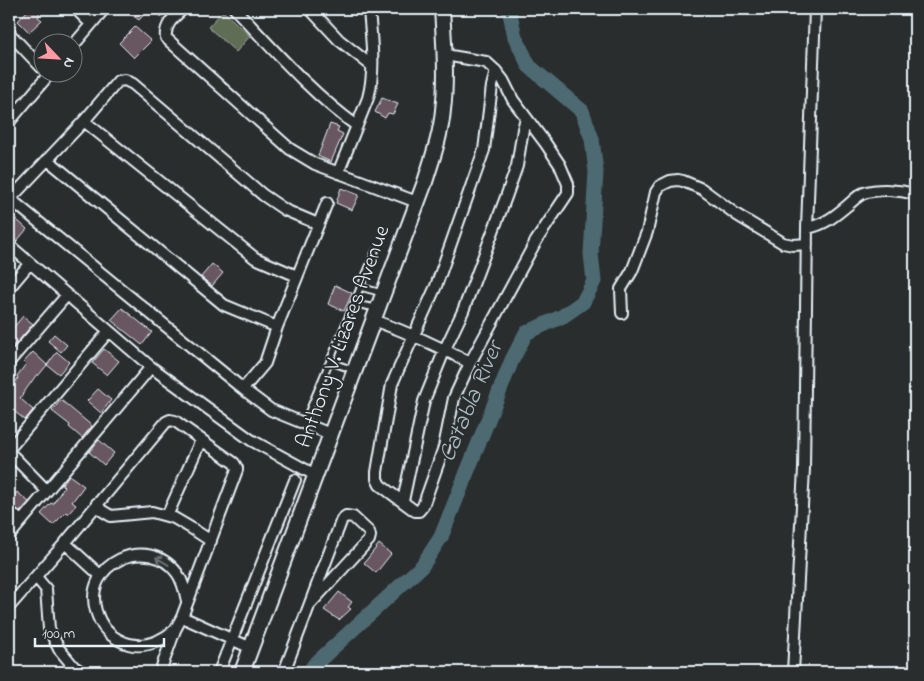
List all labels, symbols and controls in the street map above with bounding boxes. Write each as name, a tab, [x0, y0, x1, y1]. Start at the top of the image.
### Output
north arrow	[32, 32, 82, 82]
text: N	[57, 54, 80, 72]
street label: Anthony V. Lizares Avenue	[289, 221, 400, 453]
water label: Catabla River	[431, 334, 514, 468]
one-way arrow	[156, 556, 170, 566]
scale bar	[35, 616, 164, 648]
text: 100 m	[42, 623, 75, 645]

